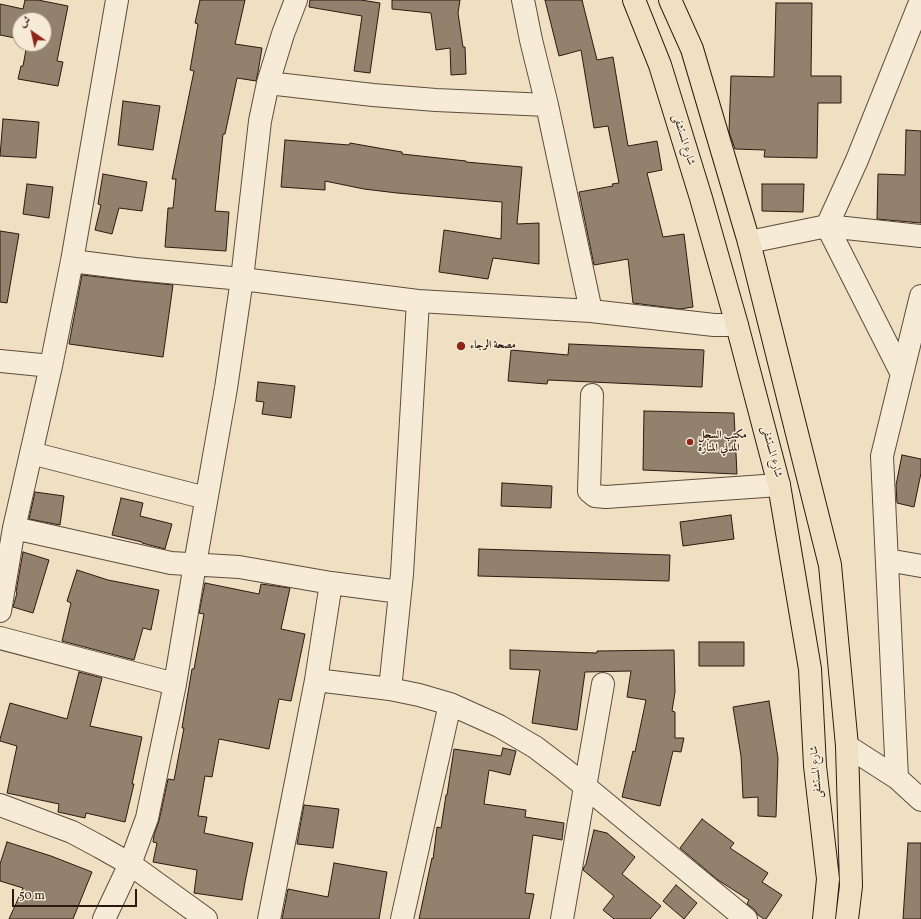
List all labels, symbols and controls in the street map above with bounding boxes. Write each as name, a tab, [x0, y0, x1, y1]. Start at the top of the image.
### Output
north arrow	[12, 12, 52, 52]
text: ش	[17, 13, 34, 32]
street label: شارع المستشفى	[669, 113, 697, 167]
place label: مصحة الرجاء	[470, 339, 516, 353]
marker: مصحة الرجاء	[455, 340, 467, 352]
street label: شارع المستشفى	[758, 425, 784, 479]
place label: مكتب السجل المدني المنارة	[698, 429, 747, 455]
marker: مكتب السجل المدني المنارة	[685, 437, 695, 447]
street label: شارع المستشفى	[808, 745, 826, 799]
scale bar	[14, 881, 139, 907]
text: 50 m	[19, 888, 45, 904]

